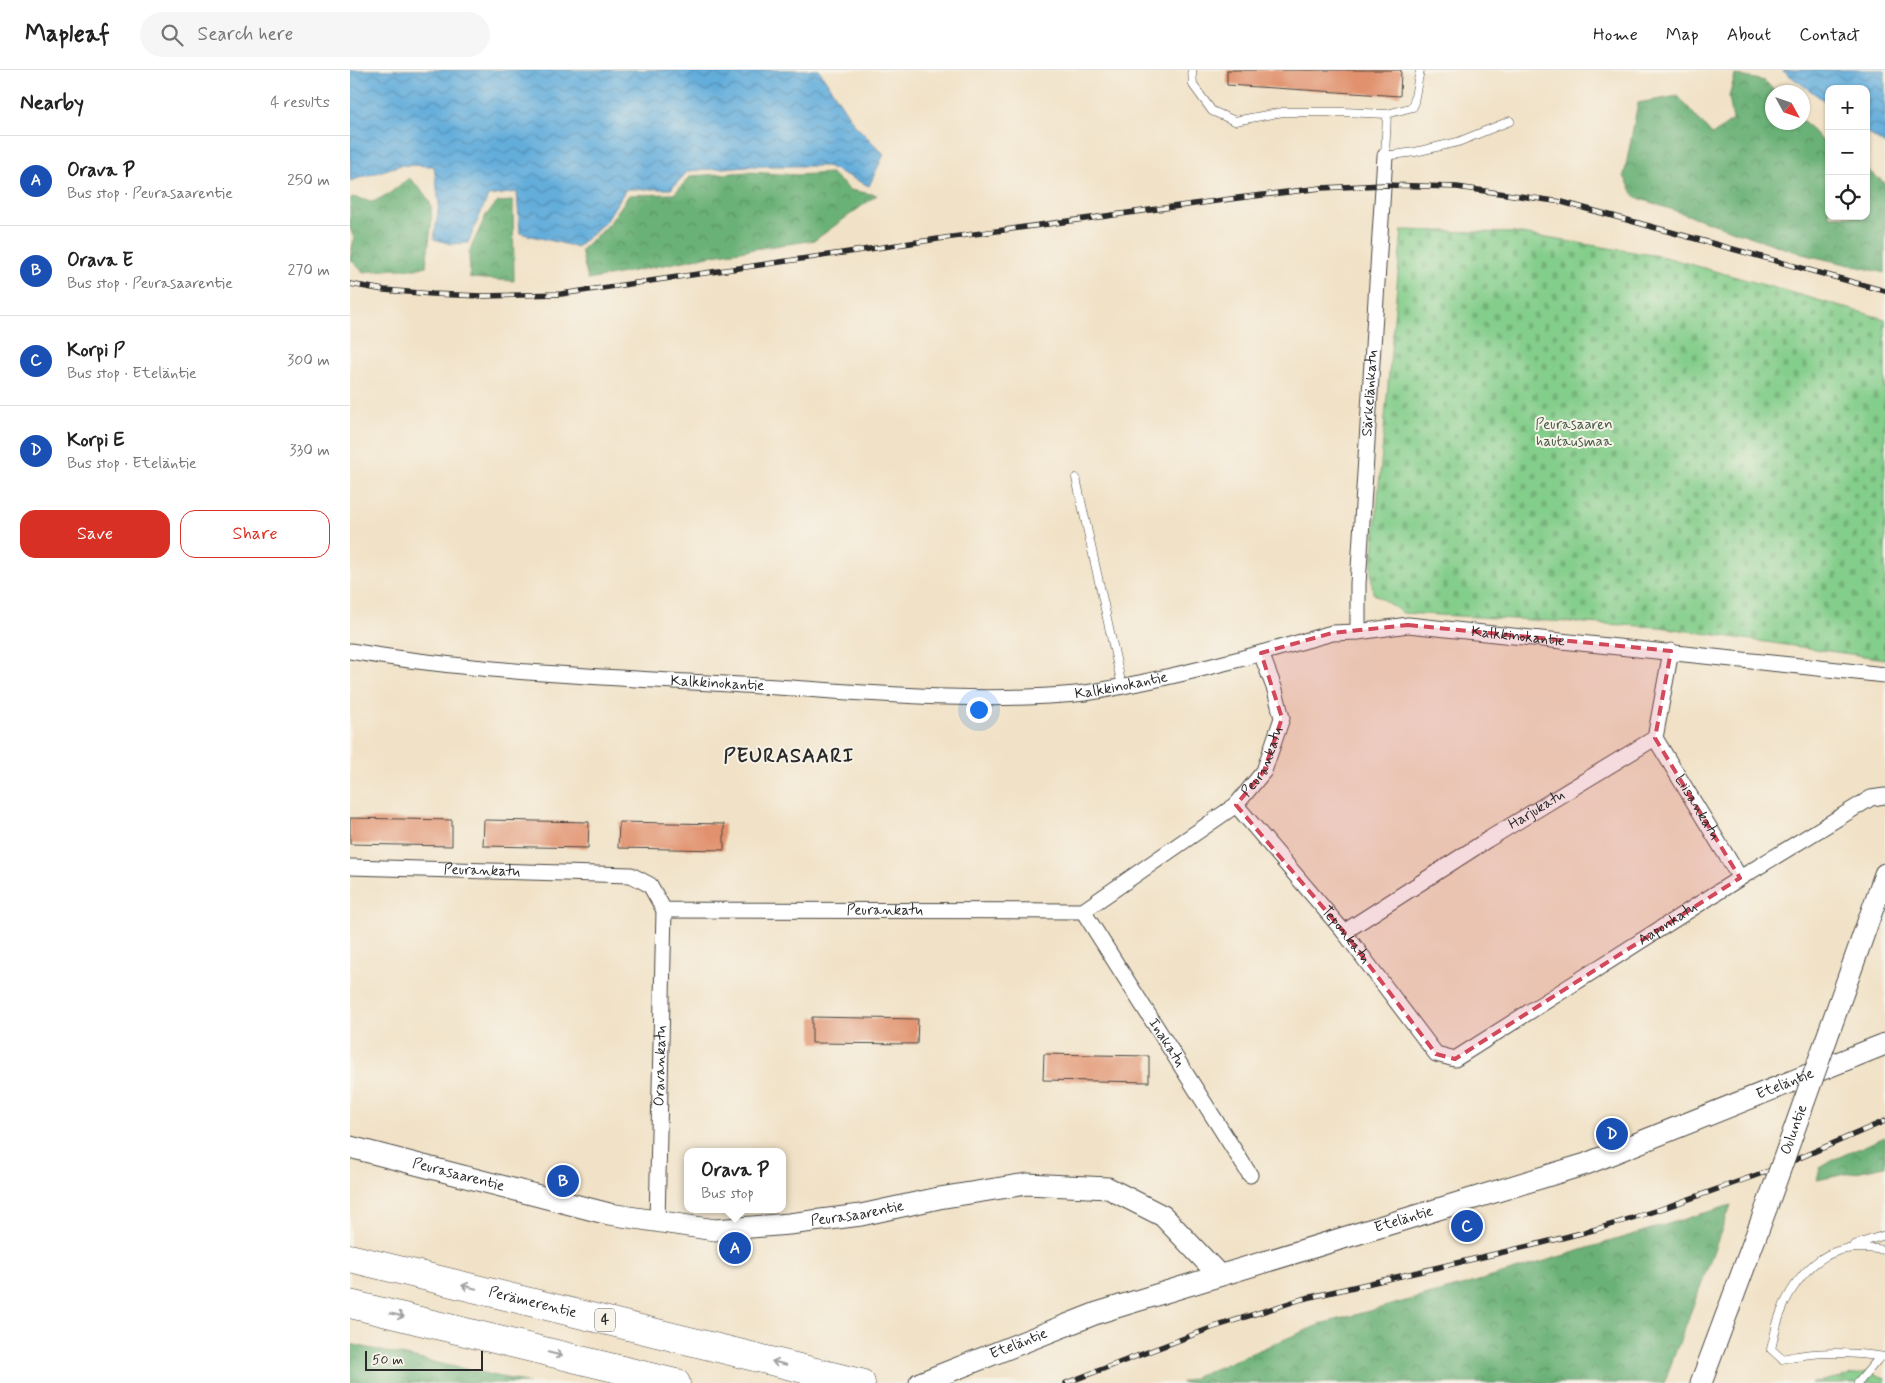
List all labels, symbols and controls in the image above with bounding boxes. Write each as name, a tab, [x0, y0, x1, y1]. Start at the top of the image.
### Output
search box	[140, 12, 490, 57]
text: Mapleaf	[25, 19, 110, 50]
icon: search	[158, 21, 186, 49]
text: Search here	[198, 22, 293, 47]
text: Home	[1593, 23, 1638, 47]
text: Map	[1666, 23, 1699, 47]
text: About	[1727, 23, 1771, 47]
text: Contact	[1799, 23, 1860, 47]
north arrow	[1765, 85, 1810, 130]
map controls	[1825, 85, 1870, 220]
button: +	[1825, 85, 1870, 130]
text: Nearby	[20, 89, 84, 117]
text: 4 results	[270, 92, 330, 113]
button: −	[1825, 130, 1870, 175]
text: Orava P	[67, 158, 135, 183]
text: A	[31, 170, 41, 191]
text: 250 m	[287, 170, 330, 191]
button: locate	[1825, 175, 1870, 220]
text: Bus stop · Peurasaarentie	[67, 183, 233, 204]
text: Orava E	[67, 248, 133, 273]
text: B	[31, 260, 41, 281]
text: 270 m	[287, 260, 330, 281]
text: Bus stop · Peurasaarentie	[67, 273, 233, 294]
text: Korpi P	[67, 338, 125, 363]
street label: Särkelänkatu	[1357, 349, 1383, 437]
text: C	[30, 350, 42, 371]
text: 300 m	[287, 350, 330, 371]
text: Bus stop · Eteläntie	[67, 363, 197, 384]
park label: Peurasaaren hautausmaa	[1535, 415, 1613, 452]
text: Korpi E	[67, 428, 124, 453]
text: D	[30, 440, 42, 461]
text: 330 m	[289, 440, 330, 461]
text: Bus stop · Eteläntie	[67, 453, 197, 474]
button: Save	[20, 510, 170, 558]
button: Share	[180, 510, 330, 558]
street label: Kalkkinokantie	[1470, 622, 1566, 651]
street label: Kalkkinokantie	[1074, 667, 1169, 704]
street label: Kalkkinokantie	[670, 671, 765, 696]
your location	[966, 697, 992, 723]
street label: Peurankatu	[1237, 724, 1288, 801]
district label: PEURASAARI	[724, 743, 854, 770]
street label: Liisankatu	[1670, 771, 1725, 844]
street label: Harjukatu	[1505, 785, 1569, 835]
street label: Peurankatu	[443, 860, 521, 882]
street label: Aaponkatu	[1634, 897, 1701, 950]
street label: Peurankatu	[846, 900, 924, 921]
street label: Teponkatu	[1316, 902, 1375, 968]
street label: Inakatu	[1143, 1015, 1190, 1072]
street label: Oravankatu	[650, 1025, 671, 1107]
street label: Eteläntie	[1753, 1064, 1817, 1105]
street label: Ouluntie	[1776, 1102, 1812, 1158]
pin: D	[1596, 1115, 1628, 1153]
popup	[684, 1148, 786, 1213]
street label: Peurasaarentie	[410, 1154, 507, 1197]
text: Orava P	[701, 1158, 769, 1183]
pin: B	[547, 1162, 579, 1200]
text: Bus stop	[701, 1183, 754, 1204]
street label: Peurasaarentie	[809, 1196, 906, 1231]
street label: Eteläntie	[1372, 1201, 1436, 1238]
pin: C	[1451, 1207, 1483, 1245]
pin: A	[719, 1229, 751, 1267]
one-way arrow	[461, 1282, 477, 1291]
street label: Perämerentie	[487, 1282, 579, 1323]
road number: 4	[595, 1308, 615, 1332]
one-way arrow	[389, 1311, 405, 1320]
street label: Eteläntie	[987, 1324, 1050, 1364]
scale bar	[365, 1348, 482, 1371]
one-way arrow	[547, 1349, 563, 1359]
text: 50 m	[372, 1351, 403, 1369]
one-way arrow	[772, 1358, 788, 1367]

